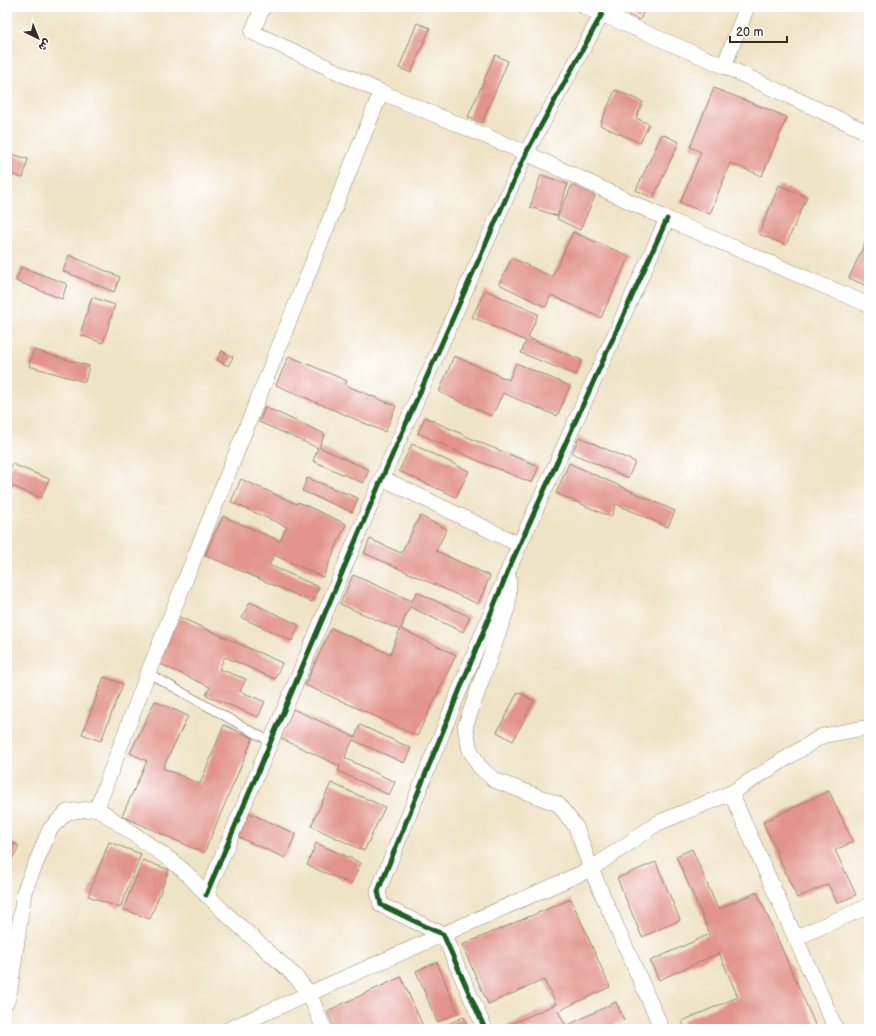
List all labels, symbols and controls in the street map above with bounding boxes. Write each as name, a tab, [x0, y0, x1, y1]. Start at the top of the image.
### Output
north arrow	[18, 18, 58, 58]
scale bar	[730, 18, 787, 44]
text: 20 m	[736, 25, 763, 40]
text: ش	[36, 36, 53, 54]

